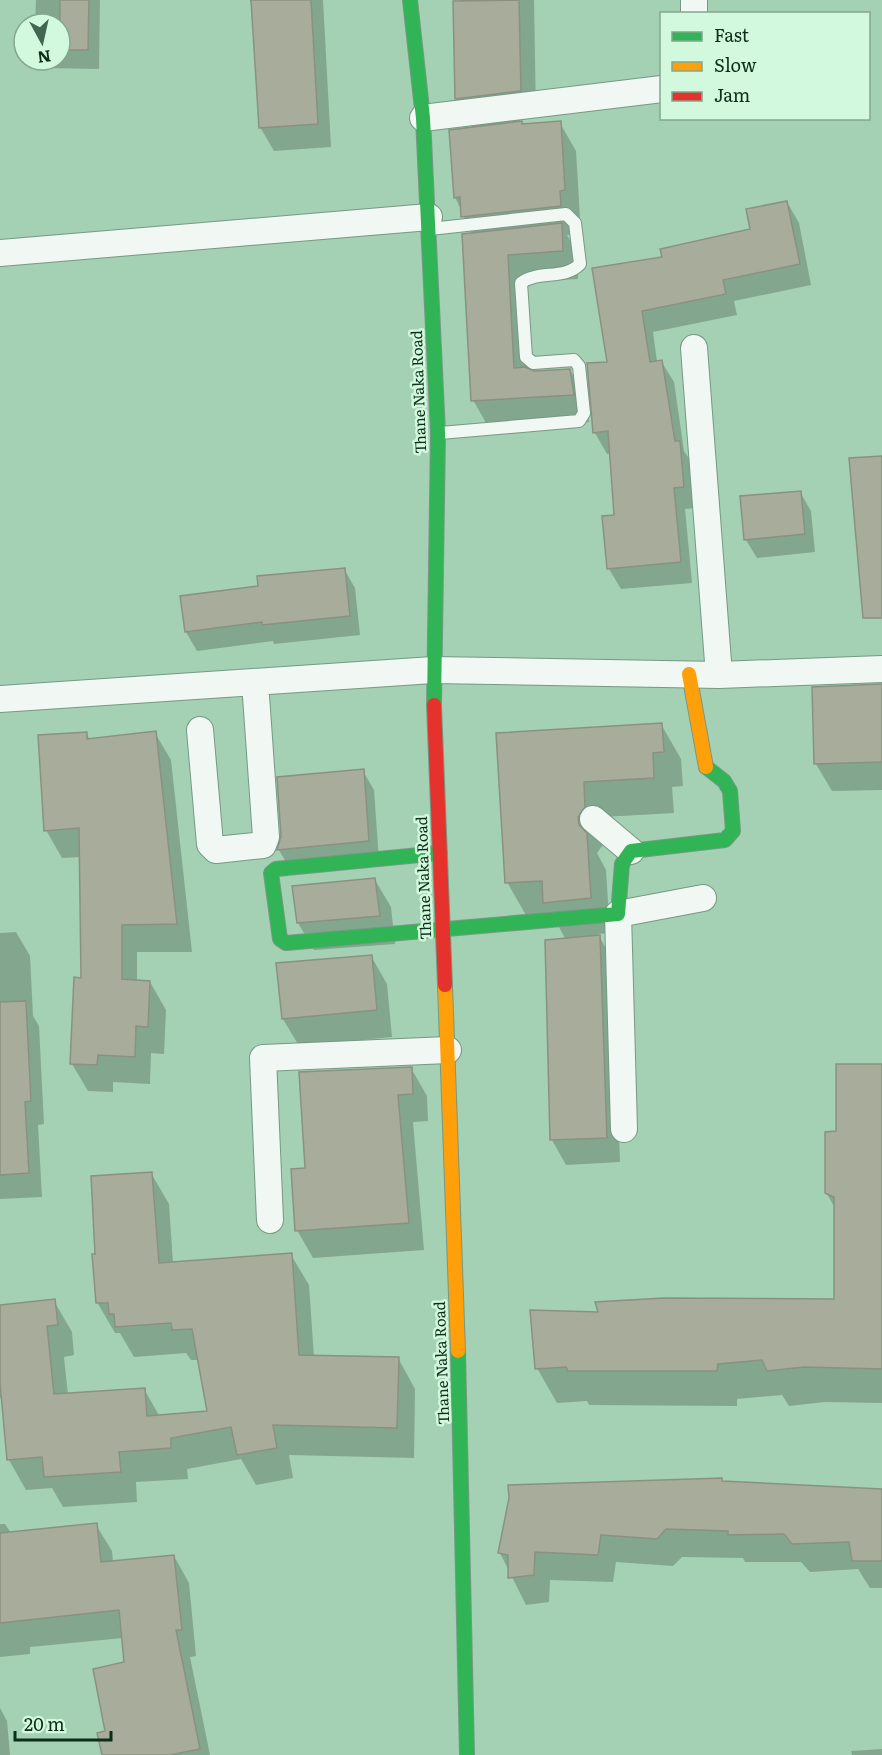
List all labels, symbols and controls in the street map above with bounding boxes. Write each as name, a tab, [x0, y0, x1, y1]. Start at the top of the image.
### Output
north arrow	[12, 12, 72, 72]
legend	[660, 12, 870, 120]
text: Fast	[714, 21, 750, 48]
text: N	[36, 45, 53, 71]
text: Slow	[714, 51, 757, 78]
text: Jam	[714, 81, 750, 108]
street label: Thane Naka Road	[404, 330, 431, 454]
street label: Thane Naka Road	[409, 816, 436, 940]
street label: Thane Naka Road	[427, 1301, 454, 1425]
scale bar	[15, 1704, 111, 1742]
text: 20 m	[24, 1710, 65, 1737]

